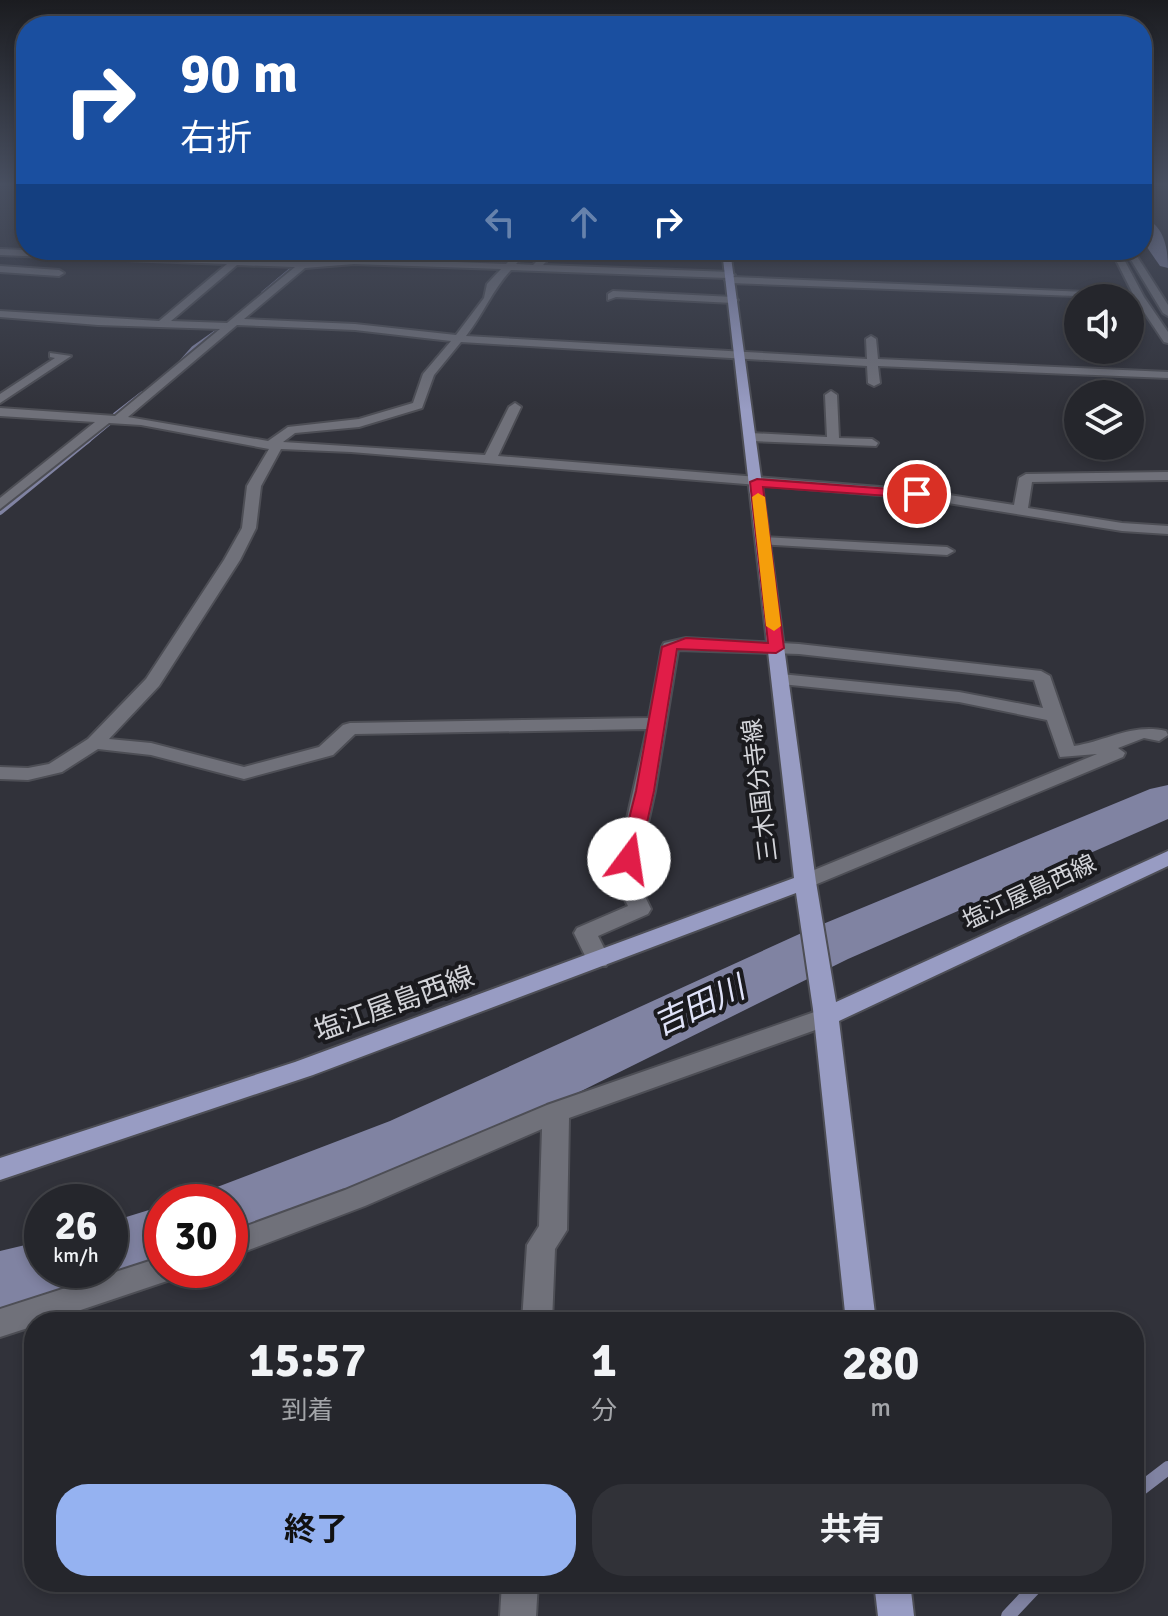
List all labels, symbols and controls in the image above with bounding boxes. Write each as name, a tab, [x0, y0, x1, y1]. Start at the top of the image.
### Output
text: 90 m	[180, 39, 298, 108]
icon: right	[48, 48, 152, 152]
text: 右折	[180, 116, 252, 161]
icon: left	[478, 200, 522, 244]
icon: ahead	[562, 200, 606, 244]
icon: right	[646, 200, 690, 244]
map controls	[1064, 284, 1144, 460]
button: sound	[1064, 284, 1144, 364]
button: layers	[1064, 380, 1144, 460]
pin	[883, 460, 951, 528]
icon: arrive	[895, 472, 939, 516]
street label: 三木国分寺線	[736, 717, 784, 863]
position arrow	[587, 817, 671, 901]
street label: 塩江屋島西線	[957, 848, 1101, 936]
street label: 塩江屋島西線	[309, 959, 479, 1049]
water label: 吉田川	[647, 967, 753, 1044]
speed limit sign: 30	[144, 1184, 248, 1288]
text: 26	[54, 1201, 98, 1251]
text: km/h	[53, 1243, 99, 1268]
text: 15:57	[249, 1331, 366, 1390]
text: 1	[591, 1331, 617, 1390]
text: 280	[842, 1334, 919, 1393]
text: m	[870, 1392, 891, 1424]
text: 到着	[282, 1395, 334, 1427]
text: 分	[591, 1395, 617, 1427]
button: 終了	[56, 1484, 576, 1576]
button: 共有	[592, 1484, 1112, 1576]

